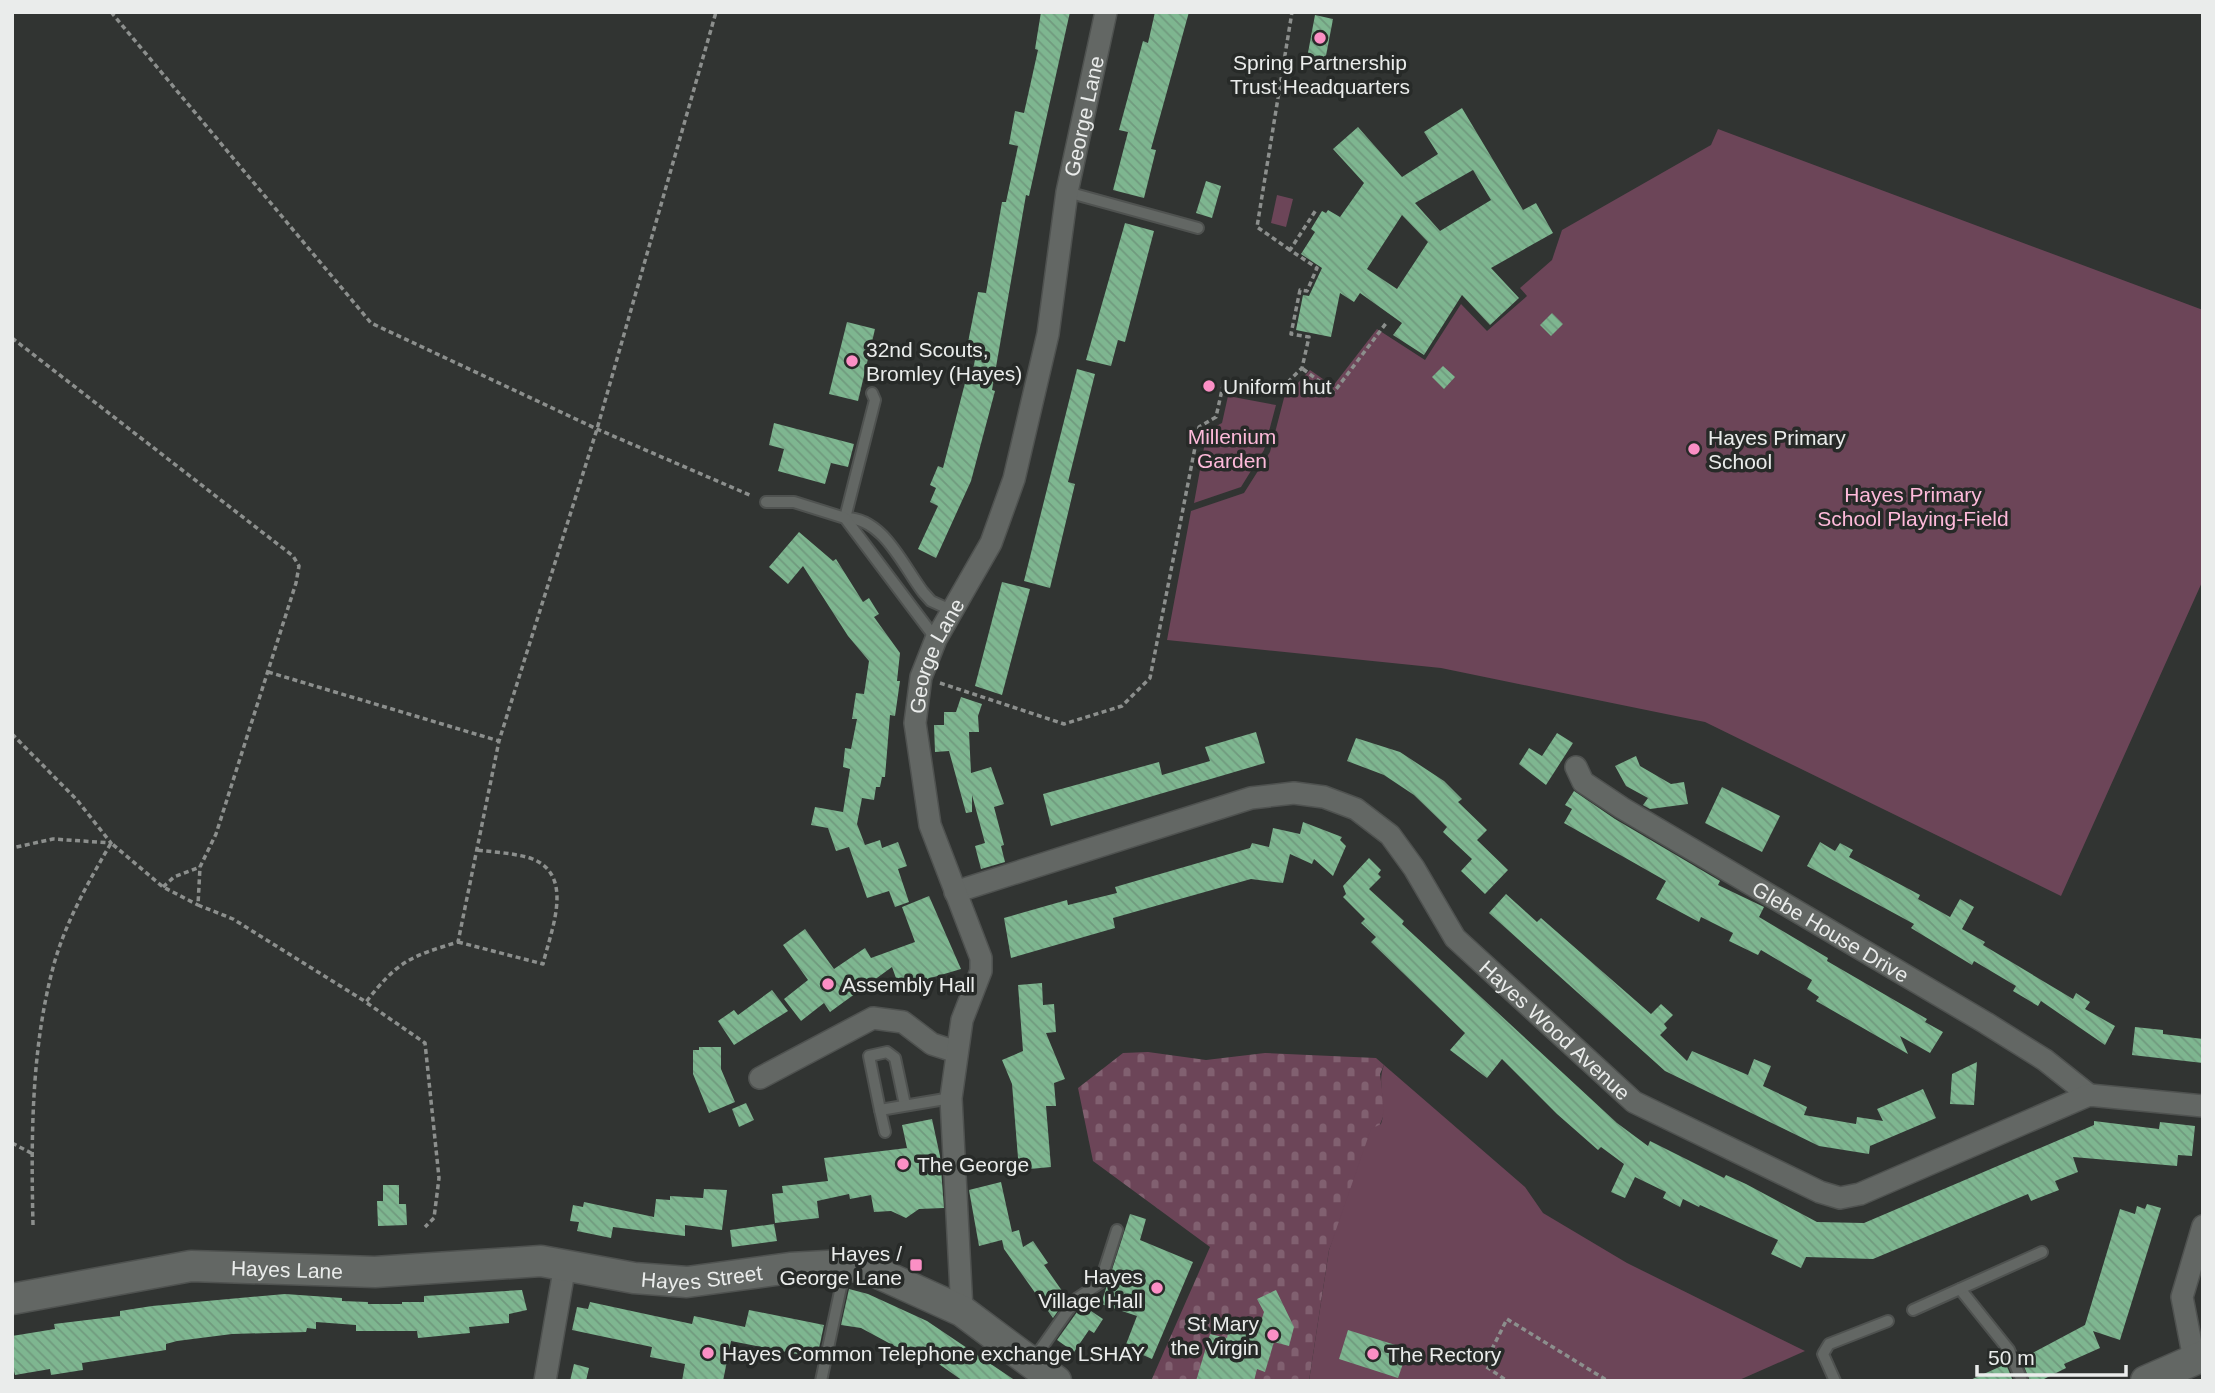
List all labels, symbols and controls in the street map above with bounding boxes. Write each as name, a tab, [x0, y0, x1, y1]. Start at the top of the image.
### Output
marker: Spring Partnership Trust Headquarters	[1312, 30, 1328, 46]
place label: Spring Partnership Trust Headquarters	[1230, 51, 1410, 98]
street label: George Lane	[1059, 54, 1108, 178]
place label: 32nd Scouts, Bromley (Hayes)	[866, 338, 1022, 385]
marker: 32nd Scouts, Bromley (Hayes)	[844, 353, 860, 369]
place label: Uniform hut	[1223, 375, 1332, 398]
marker: Uniform hut	[1201, 378, 1217, 394]
park label: Millenium Garden	[1188, 425, 1276, 472]
place label: Hayes Primary School	[1708, 426, 1846, 473]
marker: Hayes Primary School	[1686, 441, 1702, 457]
park label: Hayes Primary School Playing-Field	[1817, 483, 2009, 530]
street label: George Lane	[905, 594, 968, 715]
street label: Glebe House Drive	[1749, 876, 1913, 986]
street label: Hayes Wood Avenue	[1475, 955, 1635, 1104]
place label: Assembly Hall	[842, 973, 975, 996]
marker: Assembly Hall	[820, 976, 836, 992]
place label: The George	[917, 1153, 1029, 1176]
marker: The George	[895, 1156, 911, 1172]
place label: Hayes / George Lane	[779, 1242, 902, 1289]
street label: Hayes Lane	[231, 1256, 343, 1282]
marker: Hayes / George Lane	[908, 1257, 924, 1273]
street label: Hayes Street	[640, 1260, 764, 1294]
place label: Hayes Village Hall	[1038, 1265, 1143, 1312]
marker: Hayes Village Hall	[1149, 1280, 1165, 1296]
place label: St Mary the Virgin	[1171, 1312, 1259, 1359]
marker: St Mary the Virgin	[1265, 1327, 1281, 1343]
scale bar	[1977, 1334, 2126, 1378]
place label: Hayes Common Telephone exchange LSHAY	[722, 1342, 1145, 1365]
place label: The Rectory	[1387, 1343, 1502, 1366]
marker: Hayes Common Telephone exchange LSHAY	[700, 1345, 716, 1361]
marker: The Rectory	[1365, 1346, 1381, 1362]
text: 50 m	[1988, 1346, 2035, 1369]

